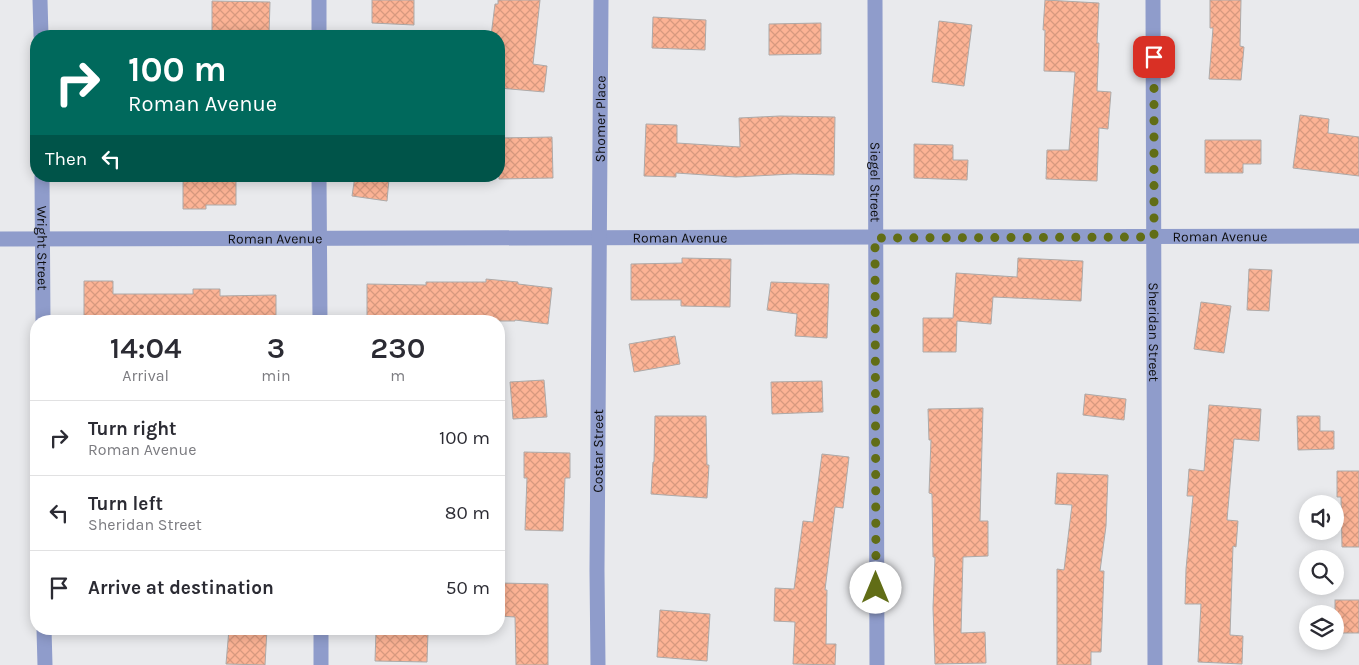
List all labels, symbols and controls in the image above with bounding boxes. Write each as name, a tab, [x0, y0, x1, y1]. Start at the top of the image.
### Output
pin	[1133, 36, 1175, 78]
icon: arrive	[1140, 43, 1168, 71]
text: 100 m	[128, 49, 227, 90]
icon: right	[45, 50, 110, 115]
street label: Shomer Place	[591, 75, 609, 163]
text: Roman Avenue	[128, 91, 277, 117]
street label: Siegel Street	[867, 142, 884, 222]
icon: left	[97, 145, 125, 173]
text: Then	[45, 148, 87, 170]
street label: Wright Street	[34, 206, 51, 290]
street label: Roman Avenue	[1172, 228, 1268, 245]
street label: Roman Avenue	[632, 229, 728, 246]
street label: Roman Avenue	[227, 230, 323, 247]
street label: Sheridan Street	[1145, 282, 1163, 382]
text: 14:04	[110, 330, 182, 366]
text: 3	[267, 330, 285, 366]
text: 230	[370, 330, 425, 366]
text: Arrival	[122, 366, 169, 385]
text: min	[261, 366, 291, 385]
text: m	[390, 366, 405, 385]
street label: Costar Street	[589, 409, 607, 493]
text: Turn right	[88, 418, 177, 440]
icon: right	[45, 424, 73, 452]
text: 100 m	[439, 427, 490, 449]
text: Roman Avenue	[88, 440, 196, 459]
text: Turn left	[88, 493, 163, 515]
map controls	[1299, 495, 1344, 650]
button: sound	[1299, 495, 1344, 540]
icon: left	[45, 499, 73, 527]
text: 80 m	[445, 502, 490, 524]
text: Sheridan Street	[88, 515, 202, 534]
button: search	[1299, 550, 1344, 595]
position arrow	[849, 561, 901, 613]
icon: arrive	[45, 574, 73, 602]
text: Arrive at destination	[88, 577, 274, 599]
text: 50 m	[446, 577, 490, 599]
button: layers	[1299, 605, 1344, 650]

